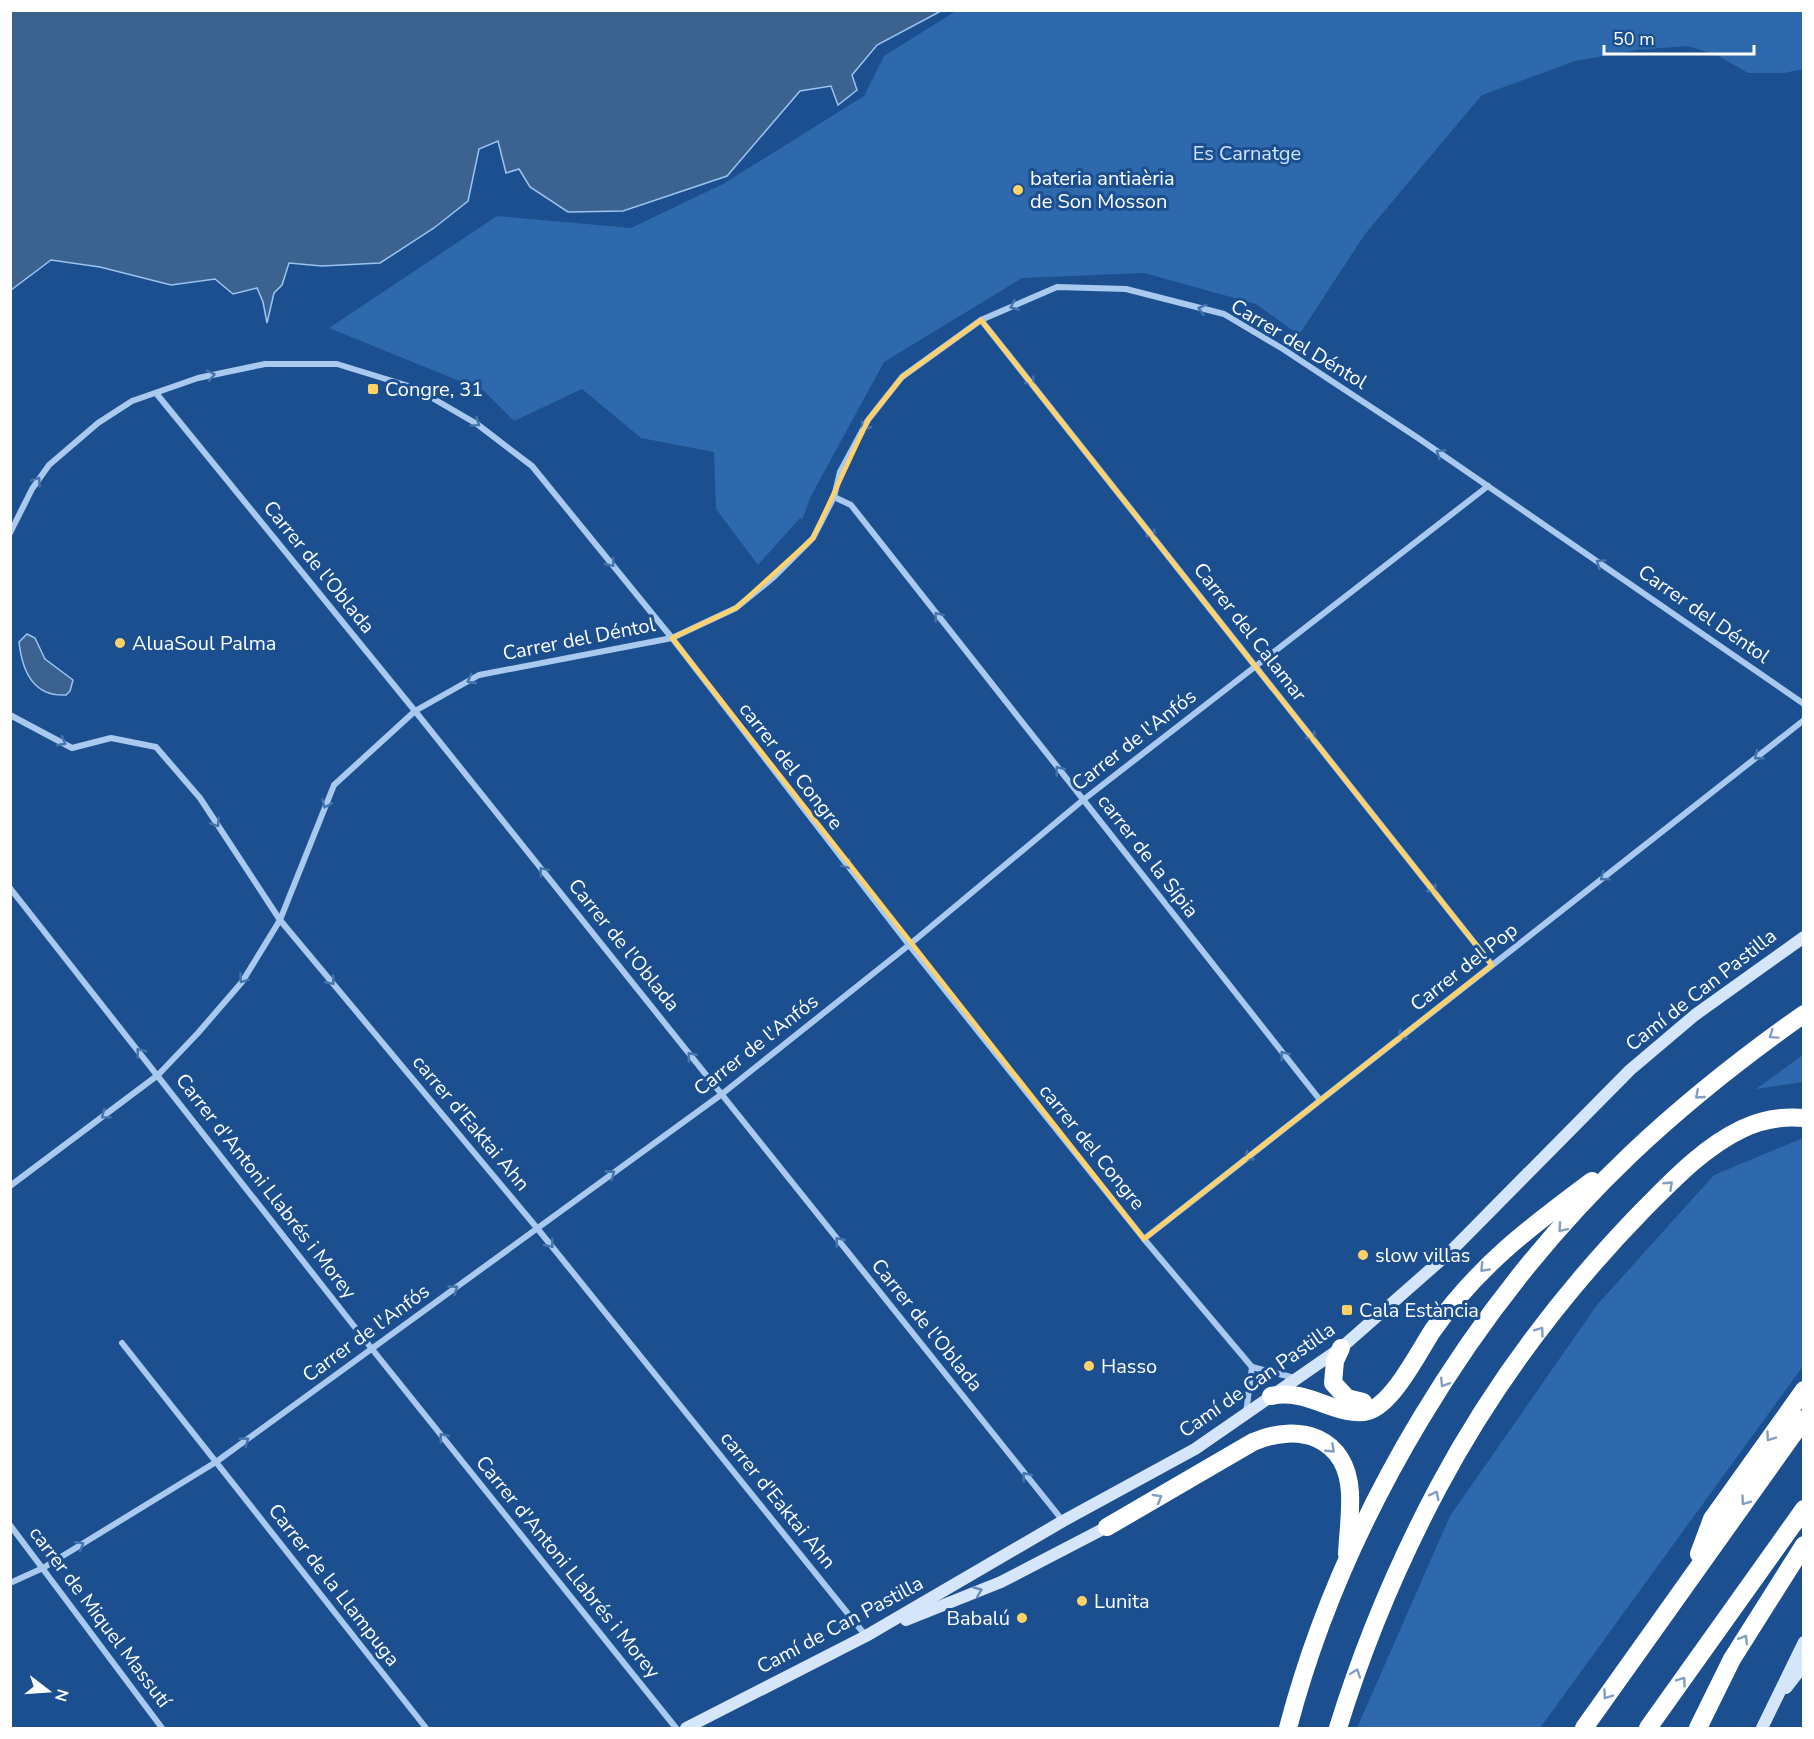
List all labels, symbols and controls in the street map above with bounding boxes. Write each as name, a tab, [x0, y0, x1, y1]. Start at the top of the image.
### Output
scale bar	[1604, 18, 1754, 56]
text: 50 m	[1613, 27, 1655, 51]
park label: Es Carnatge	[1193, 140, 1301, 167]
place label: bateria antiaèria de Son Mosson	[1030, 165, 1175, 215]
marker: bateria antiaèria de Son Mosson	[1011, 183, 1025, 197]
street label: Carrer del Déntol	[1226, 293, 1372, 396]
one-way arrow	[1009, 299, 1020, 311]
one-way arrow	[1197, 303, 1207, 316]
one-way arrow	[206, 369, 216, 382]
place label: Congre, 31	[385, 376, 483, 403]
one-way arrow	[1023, 376, 1034, 387]
marker: Congre, 31	[366, 382, 380, 396]
one-way arrow	[469, 416, 480, 427]
one-way arrow	[861, 420, 872, 431]
one-way arrow	[1435, 449, 1446, 460]
one-way arrow	[30, 477, 41, 488]
street label: Carrer de l'Oblada	[257, 495, 381, 639]
one-way arrow	[1144, 528, 1155, 539]
one-way arrow	[603, 556, 614, 567]
street label: Carrer del Calamar	[1187, 557, 1313, 707]
street label: Carrer del Déntol	[1633, 558, 1775, 670]
one-way arrow	[1596, 559, 1607, 570]
street label: Carrer del Déntol	[500, 611, 658, 667]
one-way arrow	[935, 612, 946, 623]
place label: AluaSoul Palma	[132, 630, 276, 657]
marker: AluaSoul Palma	[113, 636, 127, 650]
one-way arrow	[467, 672, 478, 684]
street label: Carrer de l'Anfós	[1066, 683, 1202, 797]
street label: carrer del Congre	[733, 697, 849, 835]
one-way arrow	[1305, 730, 1316, 741]
one-way arrow	[56, 735, 67, 747]
one-way arrow	[1753, 749, 1764, 760]
one-way arrow	[1055, 765, 1066, 776]
street label: carrer de la Sípia	[1091, 789, 1205, 923]
one-way arrow	[321, 798, 334, 809]
one-way arrow	[209, 817, 221, 827]
one-way arrow	[840, 859, 851, 870]
one-way arrow	[540, 867, 551, 878]
one-way arrow	[1600, 869, 1611, 880]
street label: Carrer de l'Oblada	[562, 873, 686, 1017]
one-way arrow	[1426, 883, 1437, 894]
street label: Carrer del Pop	[1405, 917, 1523, 1017]
street label: Camí de Can Pastilla	[1620, 923, 1782, 1057]
one-way arrow	[239, 973, 250, 984]
one-way arrow	[323, 974, 334, 985]
street label: Carrer de l'Anfós	[688, 988, 824, 1102]
one-way arrow	[1769, 1028, 1780, 1039]
one-way arrow	[1397, 1029, 1408, 1040]
one-way arrow	[137, 1048, 148, 1059]
street label: carrer d'Eaktai Ahn	[406, 1049, 536, 1197]
one-way arrow	[1280, 1050, 1291, 1061]
one-way arrow	[688, 1052, 699, 1063]
street label: Carrer d'Antoni Llabrés i Morey	[169, 1068, 363, 1305]
street label: carrer del Congre	[1033, 1078, 1151, 1216]
one-way arrow	[1694, 1088, 1705, 1099]
one-way arrow	[100, 1108, 111, 1119]
one-way arrow	[1244, 1150, 1255, 1161]
one-way arrow	[605, 1171, 616, 1182]
one-way arrow	[1662, 1181, 1672, 1192]
one-way arrow	[1558, 1221, 1569, 1232]
one-way arrow	[542, 1237, 553, 1248]
one-way arrow	[836, 1237, 847, 1248]
place label: slow villas	[1375, 1242, 1470, 1269]
marker: slow villas	[1356, 1248, 1370, 1262]
street label: Carrer de l'Oblada	[865, 1253, 989, 1397]
one-way arrow	[1480, 1261, 1491, 1272]
street label: Carrer de l'Anfós	[297, 1278, 435, 1388]
one-way arrow	[447, 1285, 458, 1296]
place label: Cala Estància	[1359, 1297, 1479, 1324]
marker: Cala Estància	[1340, 1303, 1354, 1317]
street label: Camí de Can Pastilla	[1174, 1316, 1340, 1444]
one-way arrow	[1533, 1326, 1544, 1337]
place label: Hasso	[1101, 1353, 1157, 1380]
marker: Hasso	[1082, 1359, 1096, 1373]
one-way arrow	[1440, 1377, 1452, 1387]
street label: carrer d'Eaktai Ahn	[714, 1426, 842, 1574]
one-way arrow	[1766, 1431, 1777, 1442]
one-way arrow	[439, 1433, 450, 1444]
one-way arrow	[239, 1437, 250, 1448]
one-way arrow	[1325, 1442, 1335, 1453]
street label: Carrer d'Antoni Llabrés i Morey	[470, 1450, 667, 1685]
one-way arrow	[1023, 1472, 1034, 1483]
one-way arrow	[1427, 1490, 1439, 1501]
one-way arrow	[1151, 1494, 1162, 1505]
one-way arrow	[1741, 1494, 1752, 1505]
street label: Carrer de la Llampuga	[262, 1498, 406, 1672]
street label: carrer de Miquel Massutí	[23, 1521, 178, 1714]
one-way arrow	[74, 1542, 85, 1553]
street label: Camí de Can Pastilla	[752, 1570, 928, 1680]
one-way arrow	[973, 1585, 983, 1598]
place label: Lunita	[1094, 1588, 1149, 1615]
marker: Lunita	[1075, 1594, 1089, 1608]
place label: Babalú	[946, 1605, 1010, 1632]
marker: Babalú	[1015, 1611, 1029, 1625]
one-way arrow	[1737, 1635, 1749, 1645]
north arrow	[18, 1661, 78, 1721]
one-way arrow	[1349, 1668, 1362, 1679]
one-way arrow	[1675, 1676, 1686, 1687]
text: N	[49, 1686, 74, 1704]
one-way arrow	[1604, 1688, 1615, 1699]

